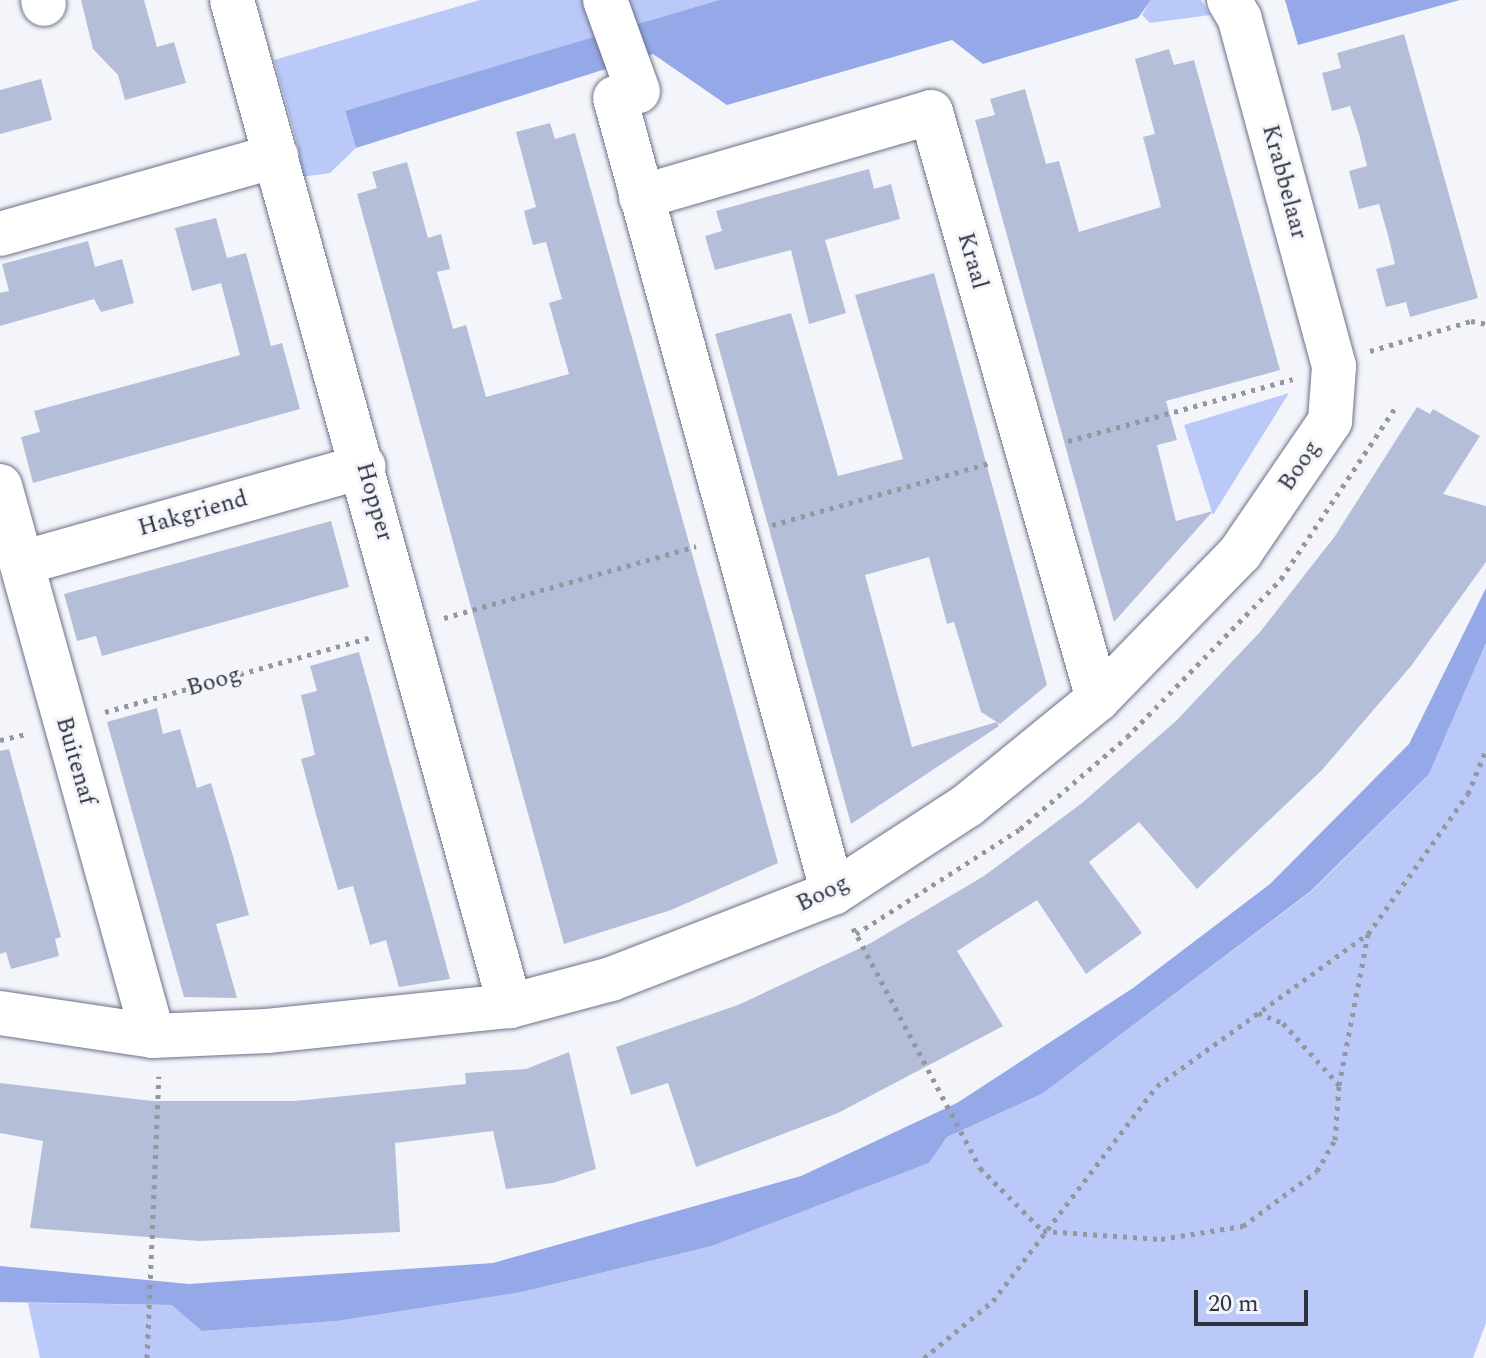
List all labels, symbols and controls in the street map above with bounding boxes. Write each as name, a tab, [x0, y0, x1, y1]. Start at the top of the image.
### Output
street label: Krabbelaar	[1255, 122, 1313, 242]
street label: Kraal	[950, 229, 994, 293]
street label: Boog	[1273, 435, 1327, 497]
street label: Hopper	[349, 459, 399, 545]
street label: Hakgriend	[135, 485, 251, 543]
street label: Boog	[184, 661, 244, 703]
street label: Buitenaf	[49, 714, 101, 808]
street label: Boog	[792, 869, 854, 919]
scale bar	[1198, 1274, 1312, 1324]
text: 20 m	[1208, 1286, 1259, 1322]

